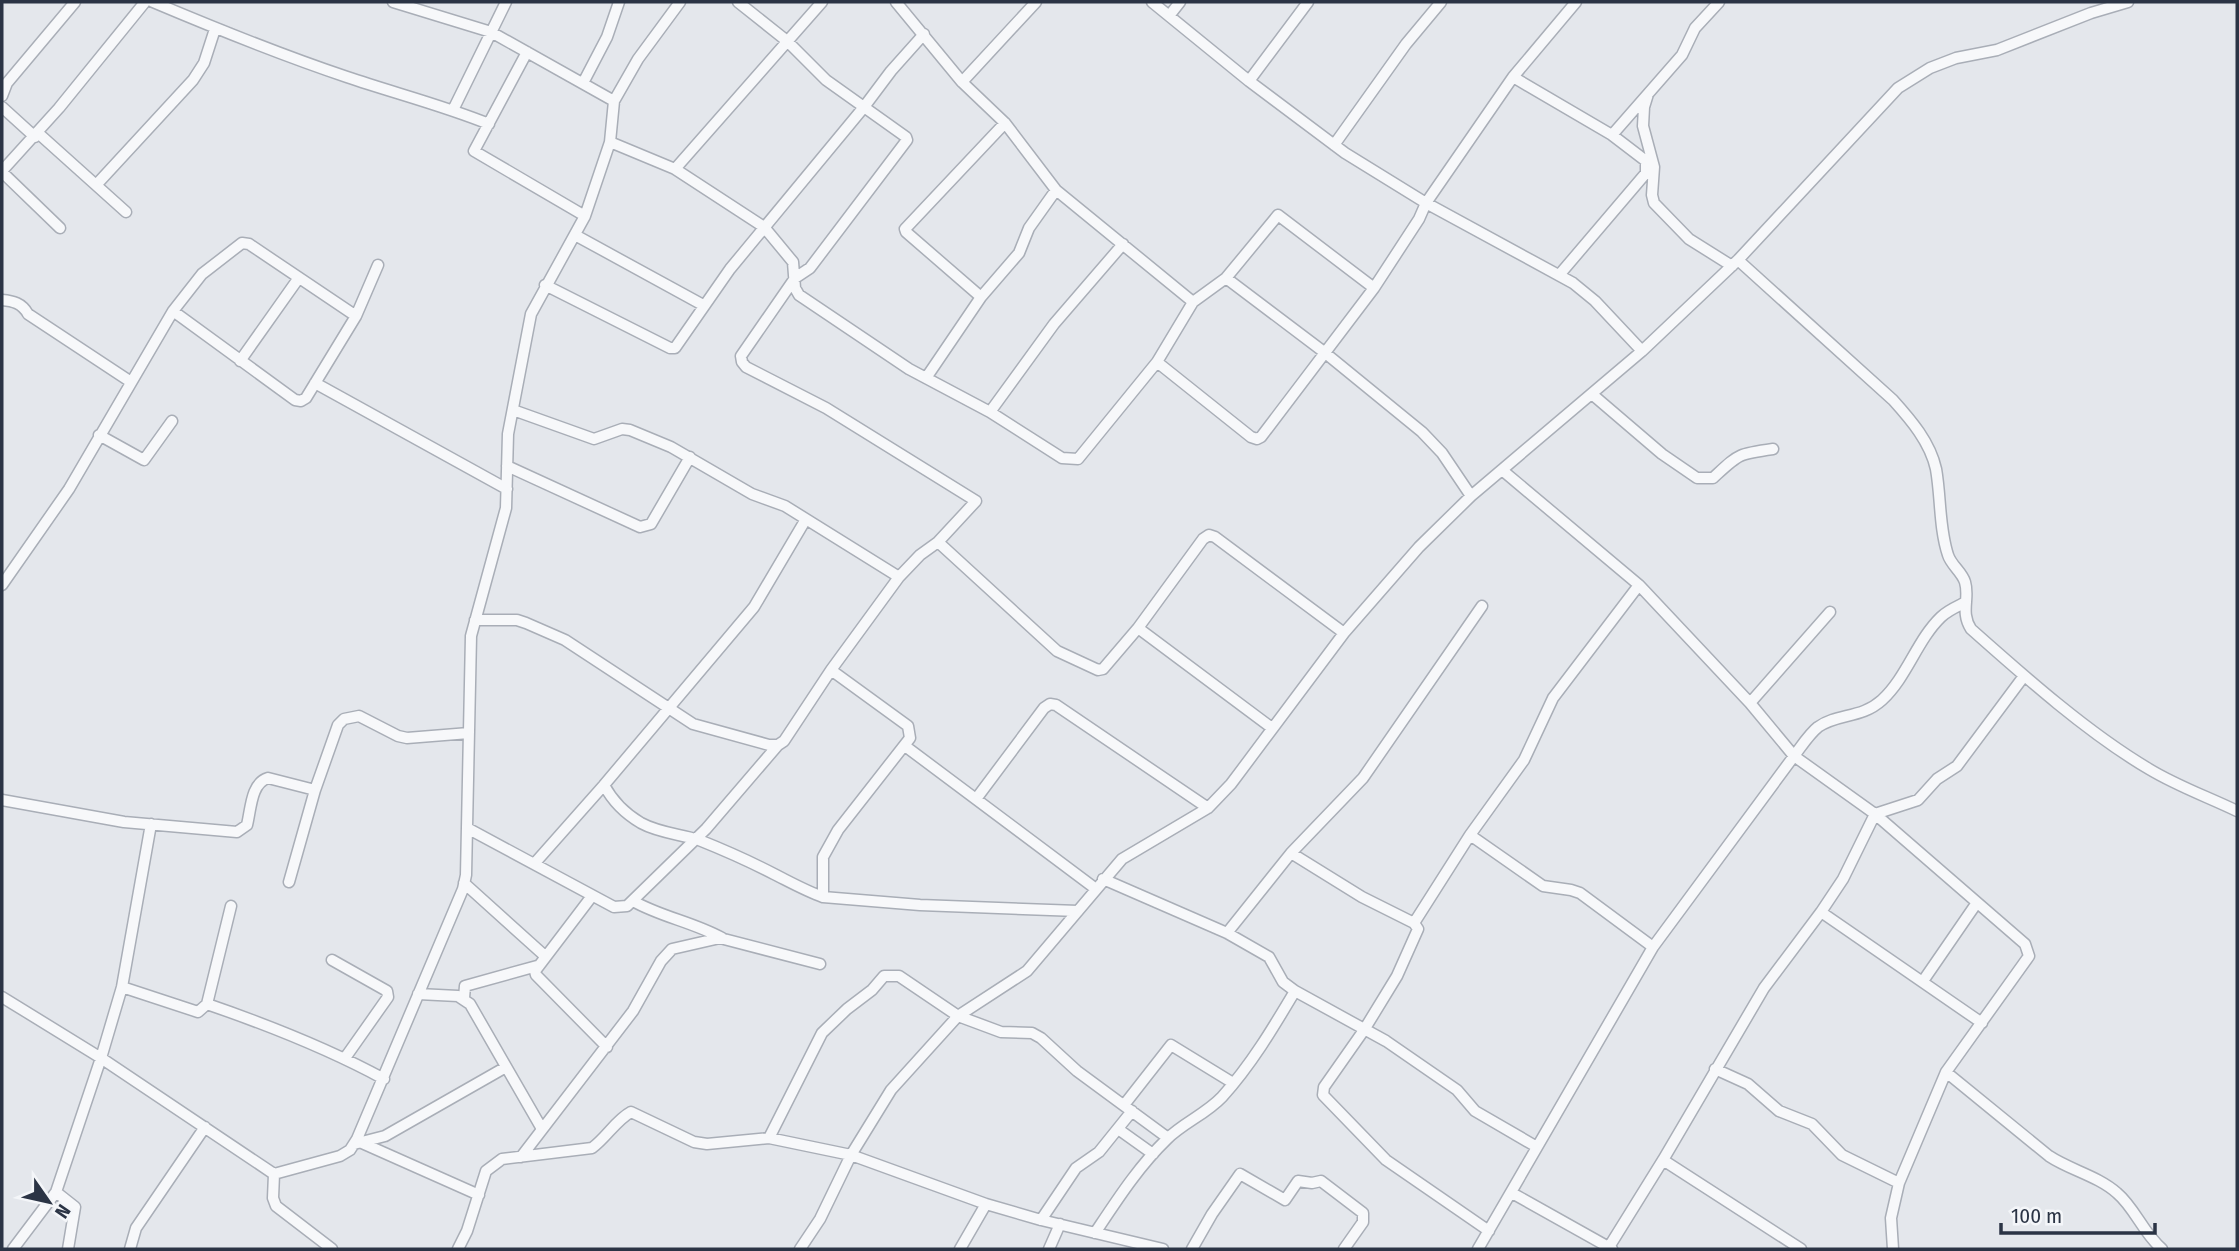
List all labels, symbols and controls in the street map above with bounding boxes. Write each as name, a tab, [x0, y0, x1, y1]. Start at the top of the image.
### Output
north arrow	[14, 1167, 84, 1237]
scale bar	[2001, 1192, 2155, 1236]
text: N	[50, 1200, 75, 1222]
text: 100 m	[2011, 1203, 2062, 1229]

